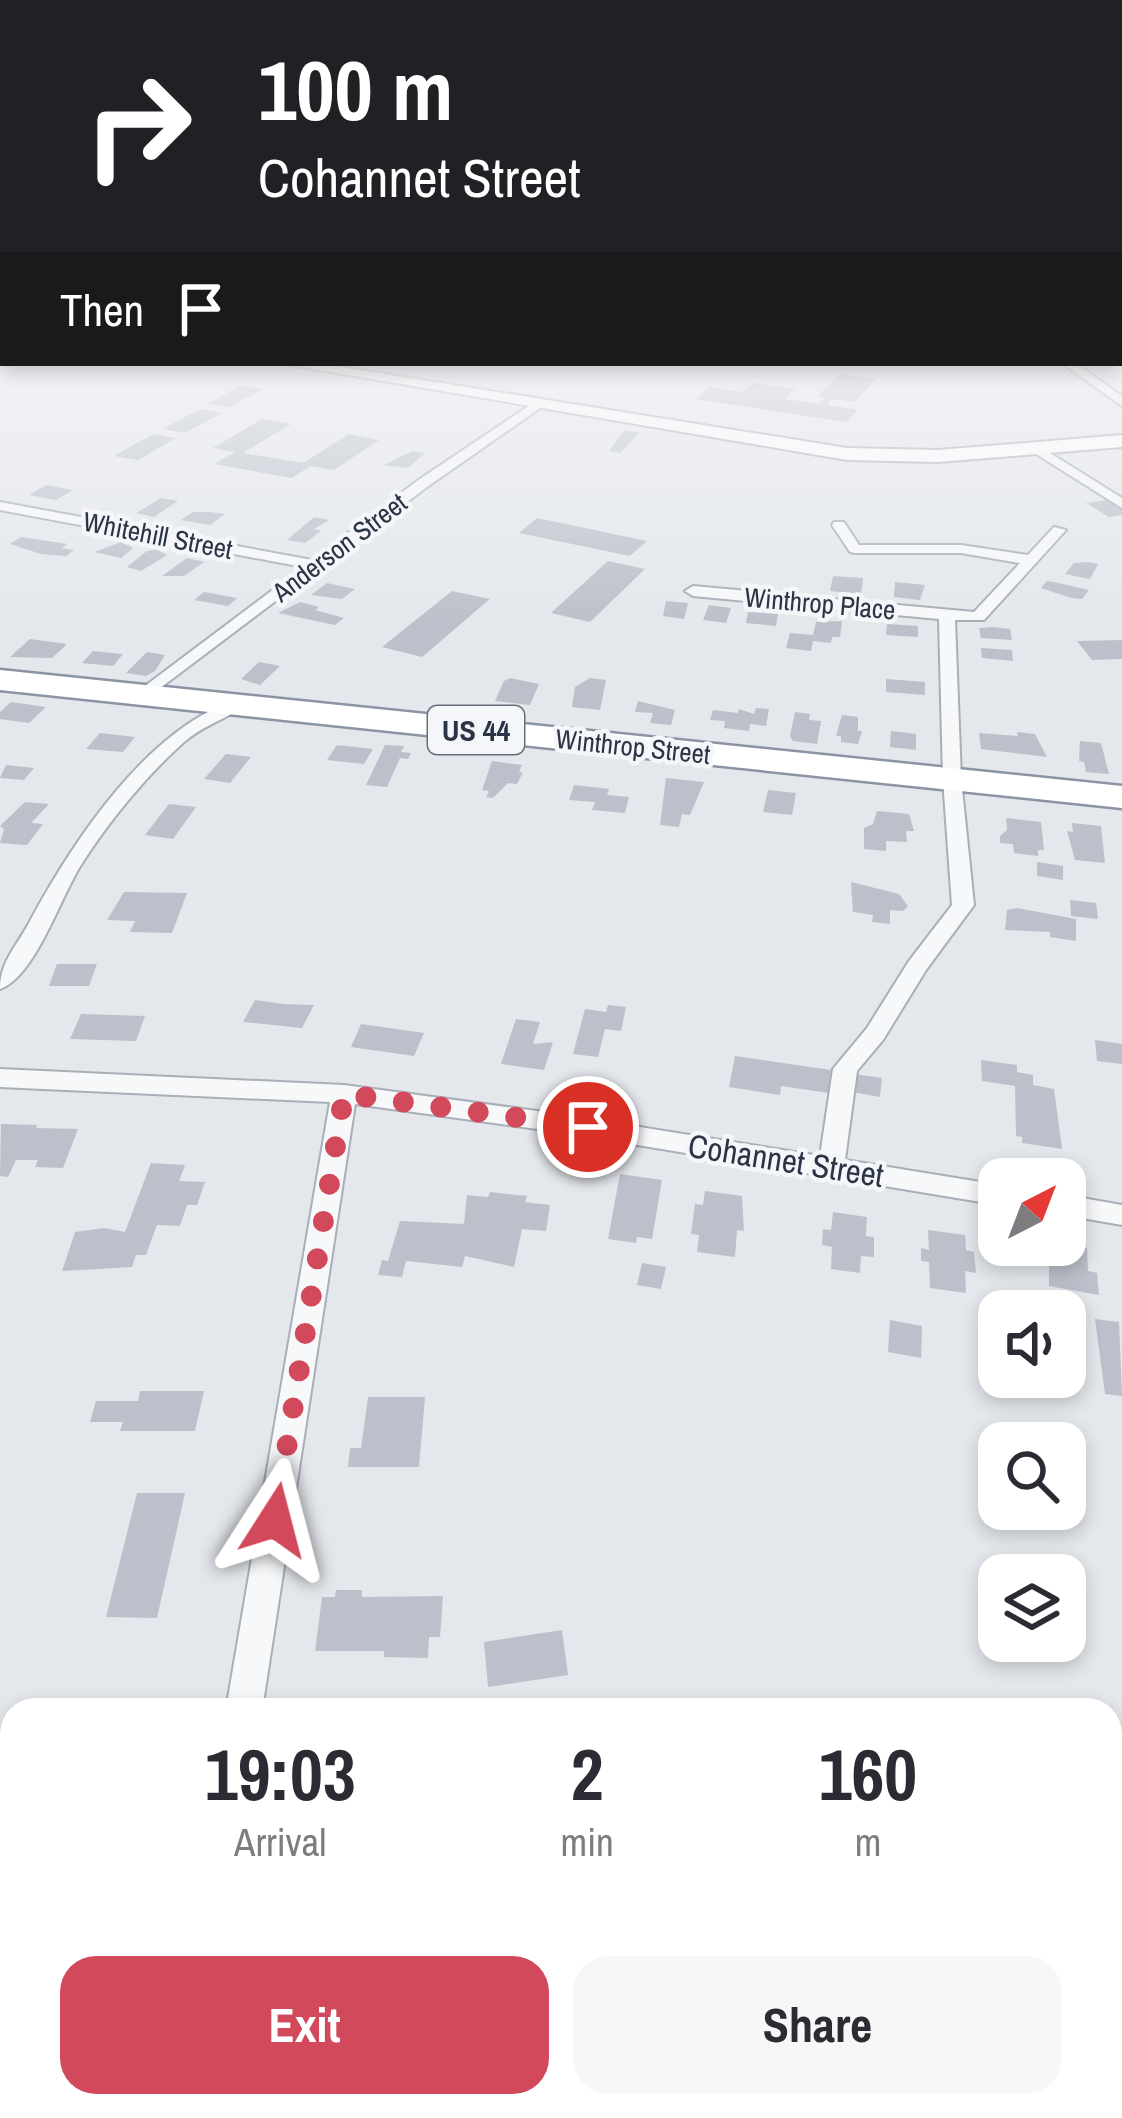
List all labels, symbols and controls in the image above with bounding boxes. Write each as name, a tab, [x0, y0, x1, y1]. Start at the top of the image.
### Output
text: 100 m	[258, 33, 453, 146]
icon: right	[60, 48, 216, 204]
text: Cohannet Street	[258, 141, 581, 214]
icon: arrive	[168, 276, 234, 342]
text: Then	[60, 279, 144, 340]
street label: Anderson Street	[263, 484, 414, 610]
street label: Whitehill Street	[80, 503, 236, 567]
street label: Winthrop Place	[743, 578, 897, 628]
road number: US 44	[428, 706, 524, 754]
street label: Winthrop Street	[554, 720, 712, 772]
pin	[537, 1076, 639, 1178]
icon: arrive	[555, 1094, 621, 1160]
street label: Cohannet Street	[685, 1123, 887, 1197]
north arrow	[978, 1158, 1086, 1266]
map controls	[978, 1158, 1086, 1662]
button: sound	[978, 1290, 1086, 1398]
button: search	[978, 1422, 1086, 1530]
position arrow	[212, 1457, 338, 1583]
button: layers	[978, 1554, 1086, 1662]
text: 19:03	[205, 1725, 356, 1822]
text: 2	[571, 1725, 604, 1822]
text: 160	[819, 1725, 917, 1822]
text: Arrival	[234, 1816, 326, 1868]
text: min	[561, 1816, 614, 1868]
text: m	[855, 1816, 881, 1868]
button: Exit	[60, 1956, 549, 2094]
button: Share	[573, 1956, 1062, 2094]

